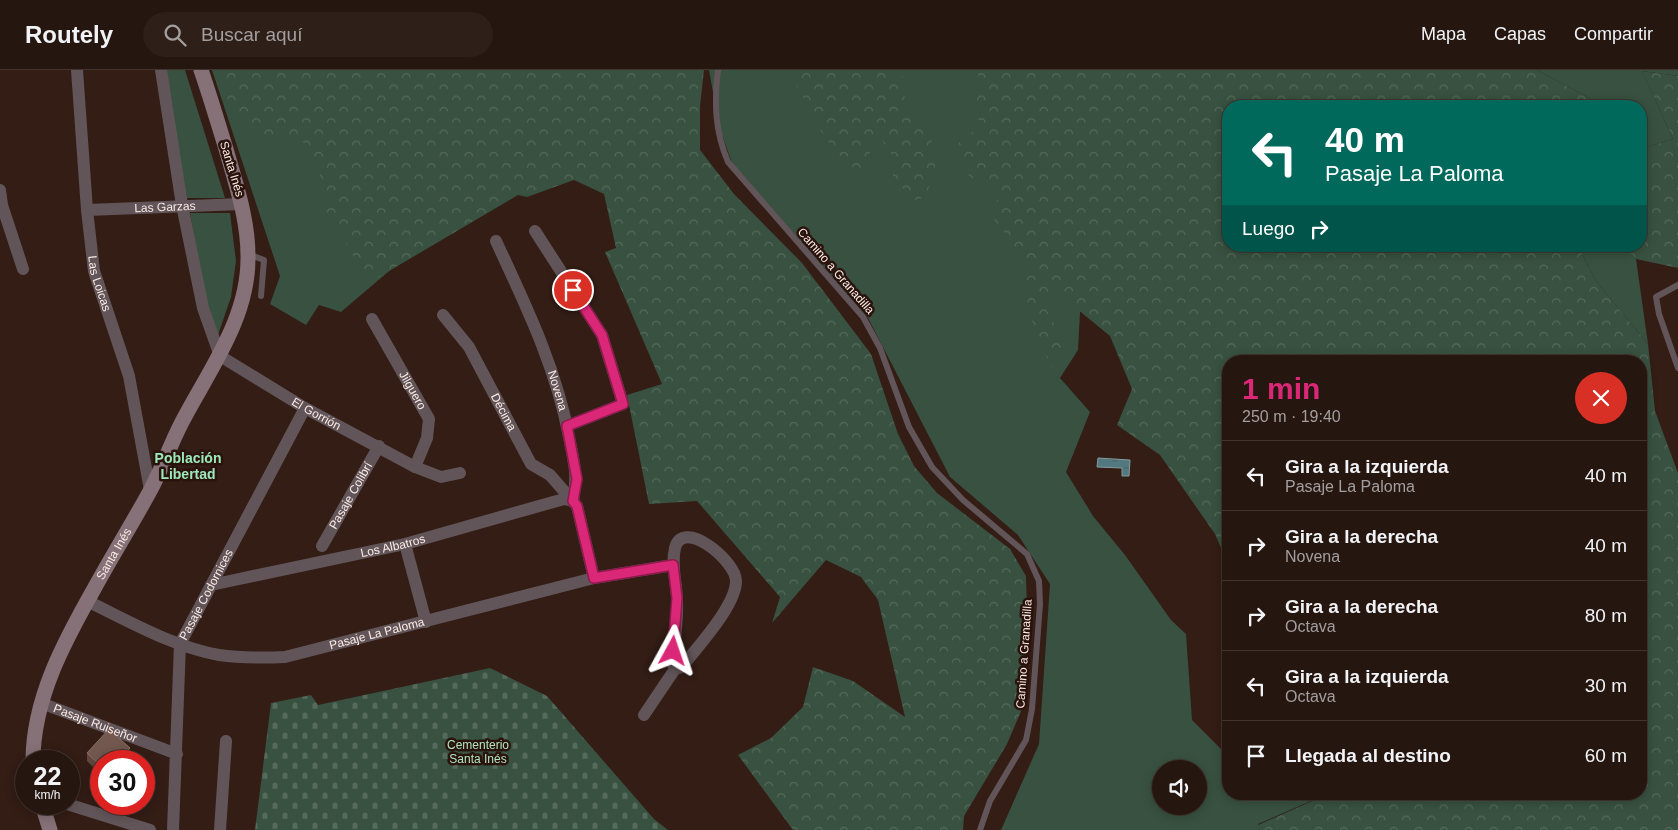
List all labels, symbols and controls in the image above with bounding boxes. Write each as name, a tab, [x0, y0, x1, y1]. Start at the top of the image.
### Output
search box	[143, 12, 493, 57]
text: Routely	[25, 21, 113, 48]
icon: search	[161, 21, 189, 49]
text: Buscar aquí	[201, 24, 302, 45]
text: Mapa	[1421, 24, 1466, 44]
text: Capas	[1494, 24, 1546, 44]
text: Compartir	[1574, 24, 1653, 44]
icon: left	[1242, 120, 1307, 185]
text: 40 m	[1325, 120, 1405, 159]
street label: Santa Inés	[217, 140, 247, 198]
text: Pasaje La Paloma	[1325, 161, 1504, 186]
street label: Las Garzas	[134, 199, 196, 215]
icon: right	[1305, 215, 1333, 243]
text: Luego	[1242, 218, 1295, 239]
street label: Camino a Granadilla	[795, 225, 877, 317]
street label: Las Loicas	[85, 255, 114, 313]
pin	[552, 269, 594, 311]
icon: arrive	[559, 276, 587, 304]
street label: Jilguero	[396, 368, 429, 412]
street label: Novena	[545, 369, 570, 413]
text: 1 min	[1242, 372, 1320, 405]
button: close	[1575, 372, 1627, 424]
street label: Décima	[488, 391, 519, 434]
street label: El Gorrión	[289, 395, 343, 433]
text: 250 m · 19:40	[1242, 408, 1341, 425]
district label: Población Libertad	[155, 450, 221, 482]
text: Gira a la izquierda	[1285, 456, 1449, 477]
street label: Pasaje Colibrí	[326, 459, 376, 532]
icon: left	[1242, 462, 1270, 490]
text: 40 m	[1585, 465, 1627, 486]
text: Pasaje La Paloma	[1285, 478, 1415, 495]
street label: Santa Inés	[94, 525, 134, 582]
text: Gira a la derecha	[1285, 526, 1438, 547]
street label: Los Albatros	[359, 532, 427, 560]
icon: right	[1242, 532, 1270, 560]
text: 40 m	[1585, 535, 1627, 556]
street label: Pasaje Codornices	[176, 547, 236, 642]
text: Novena	[1285, 548, 1340, 565]
text: Gira a la derecha	[1285, 596, 1438, 617]
street label: Camino a Granadilla	[1013, 599, 1035, 709]
icon: right	[1242, 602, 1270, 630]
text: 80 m	[1585, 605, 1627, 626]
street label: Pasaje La Paloma	[328, 615, 426, 652]
text: Octava	[1285, 618, 1336, 635]
position arrow	[646, 624, 698, 676]
text: Gira a la izquierda	[1285, 666, 1449, 687]
icon: left	[1242, 672, 1270, 700]
text: 30 m	[1585, 675, 1627, 696]
text: Octava	[1285, 688, 1336, 705]
street label: Pasaje Ruiseñor	[52, 701, 139, 745]
park label: Cementerio Santa Inés	[447, 738, 509, 766]
icon: arrive	[1242, 742, 1270, 770]
text: Llegada al destino	[1285, 745, 1451, 766]
text: 60 m	[1585, 745, 1627, 766]
speed limit sign: 30	[90, 750, 155, 815]
map controls	[1152, 760, 1207, 815]
button: sound	[1152, 760, 1207, 815]
text: 22	[34, 762, 61, 790]
text: km/h	[34, 788, 61, 802]

